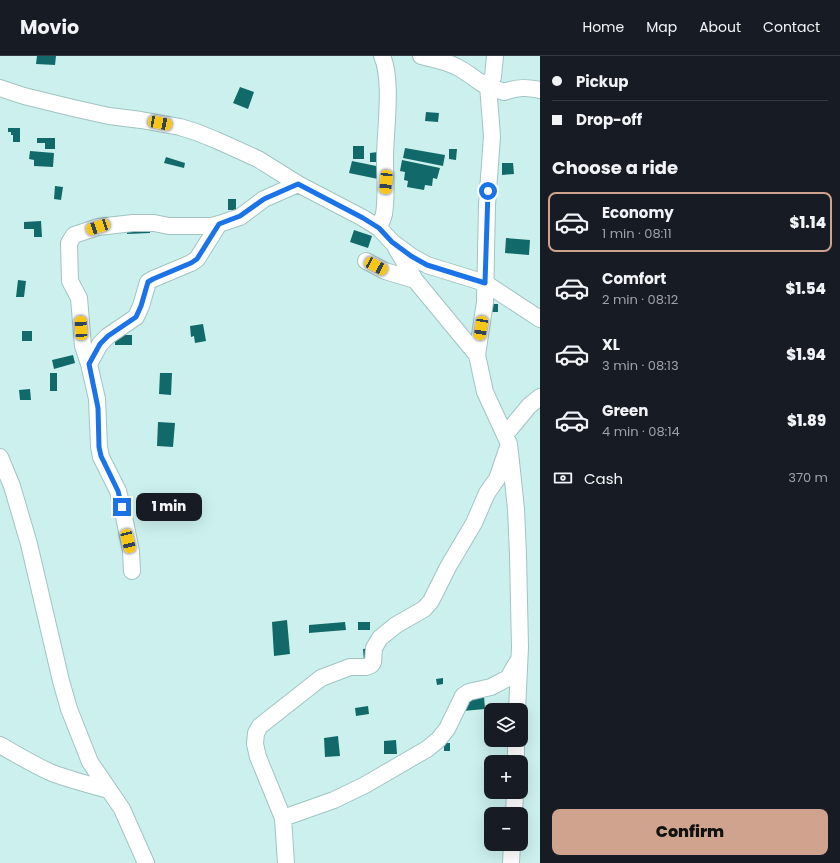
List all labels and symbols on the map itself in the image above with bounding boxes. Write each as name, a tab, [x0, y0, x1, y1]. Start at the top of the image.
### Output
car	[147, 115, 173, 131]
car	[379, 170, 393, 194]
route start	[479, 182, 497, 200]
car	[85, 218, 111, 236]
car	[363, 255, 389, 277]
car	[473, 315, 489, 341]
car	[74, 316, 88, 340]
callout: 1 min	[136, 493, 202, 521]
route end	[113, 498, 131, 516]
car	[119, 528, 137, 554]

